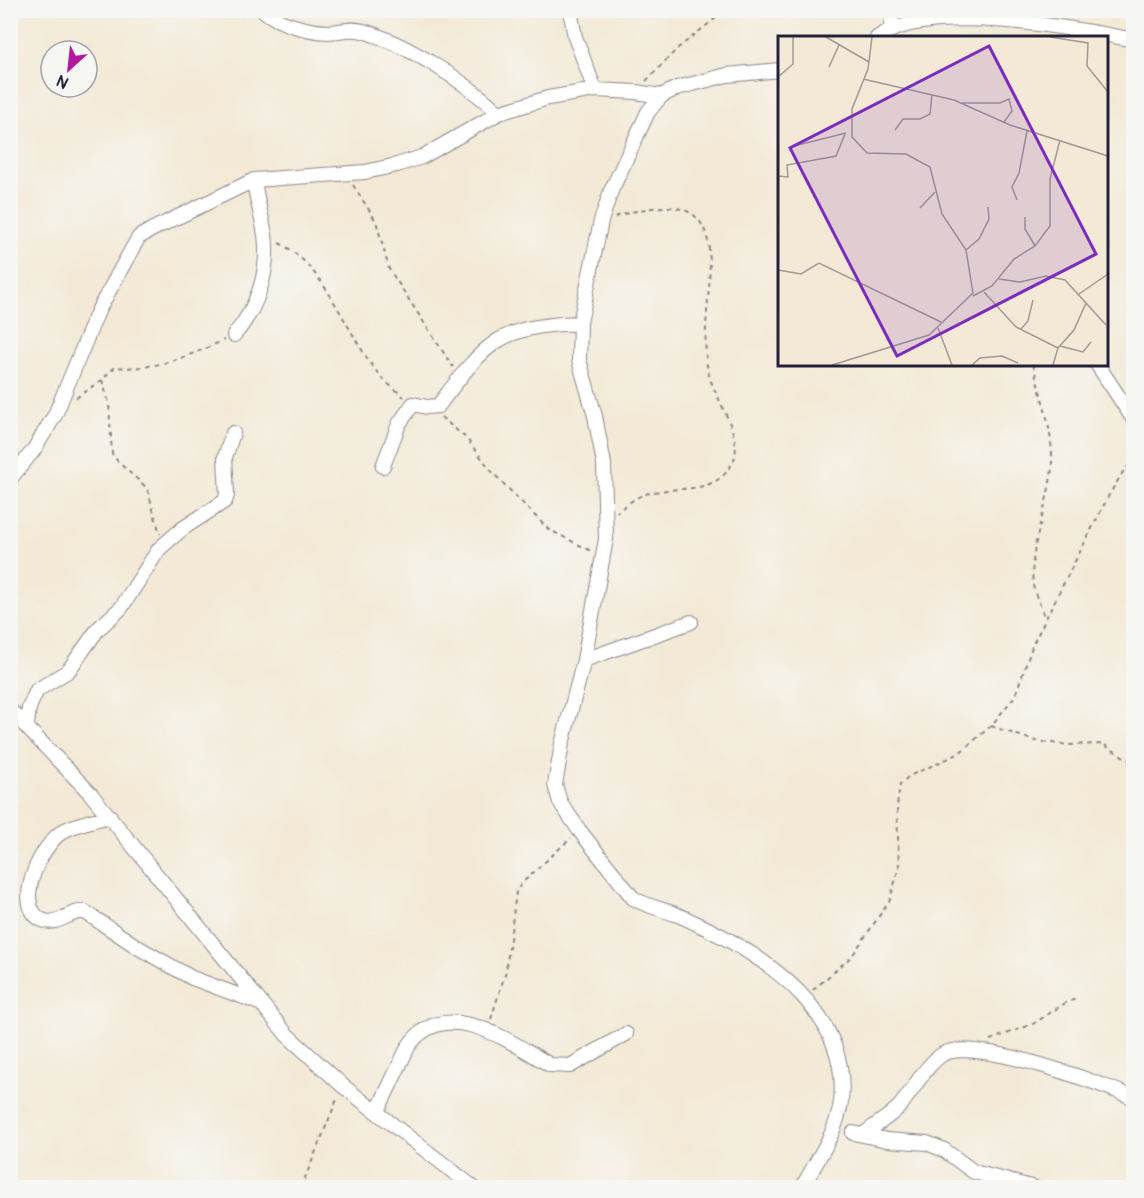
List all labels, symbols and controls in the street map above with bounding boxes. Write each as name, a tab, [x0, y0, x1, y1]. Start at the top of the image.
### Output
inset map	[778, 36, 1108, 366]
north arrow	[39, 39, 99, 99]
text: N	[53, 70, 72, 93]

